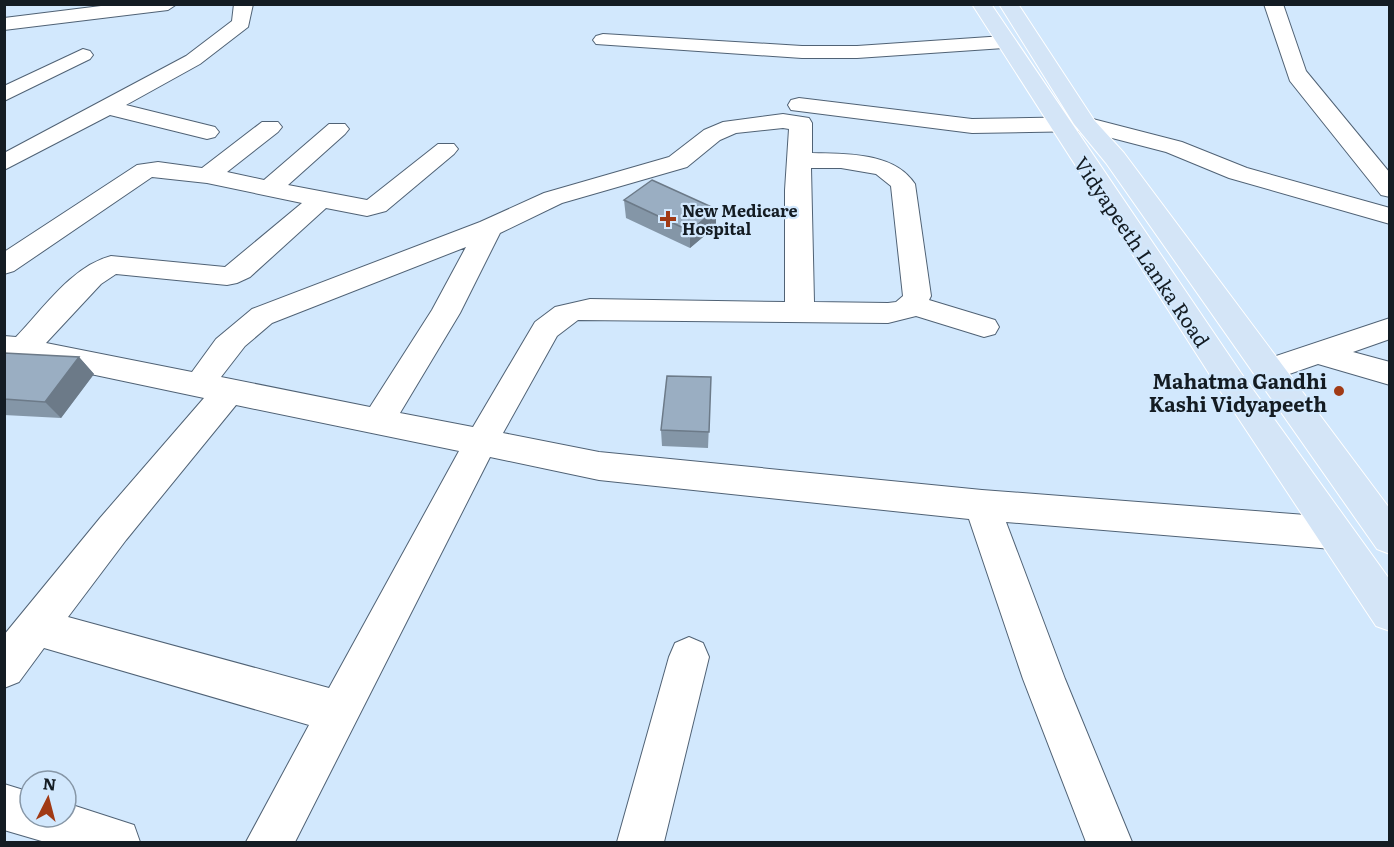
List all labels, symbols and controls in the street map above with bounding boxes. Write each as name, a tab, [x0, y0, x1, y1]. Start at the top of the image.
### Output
street label: Vidyapeeth Lanka Road	[1068, 149, 1218, 353]
place label: New Medicare Hospital	[682, 198, 798, 240]
marker: New Medicare Hospital	[659, 210, 677, 228]
place label: Mahatma Gandhi Kashi Vidyapeeth	[1149, 365, 1327, 418]
marker: Mahatma Gandhi Kashi Vidyapeeth	[1332, 384, 1346, 398]
north arrow	[18, 769, 78, 829]
text: N	[42, 770, 58, 796]

